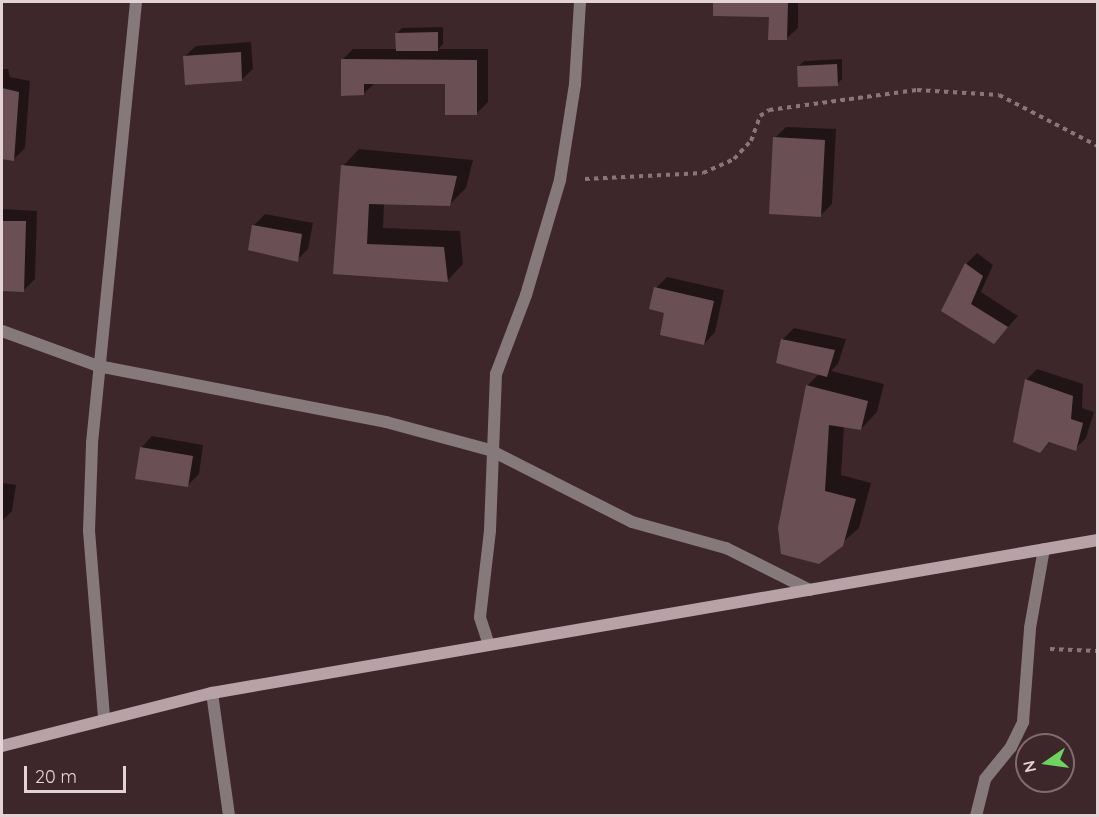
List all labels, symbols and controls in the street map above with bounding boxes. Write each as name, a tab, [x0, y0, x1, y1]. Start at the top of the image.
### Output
north arrow	[1015, 733, 1075, 793]
scale bar	[27, 754, 129, 792]
text: N	[1018, 759, 1040, 775]
text: 20 m	[35, 765, 77, 788]

